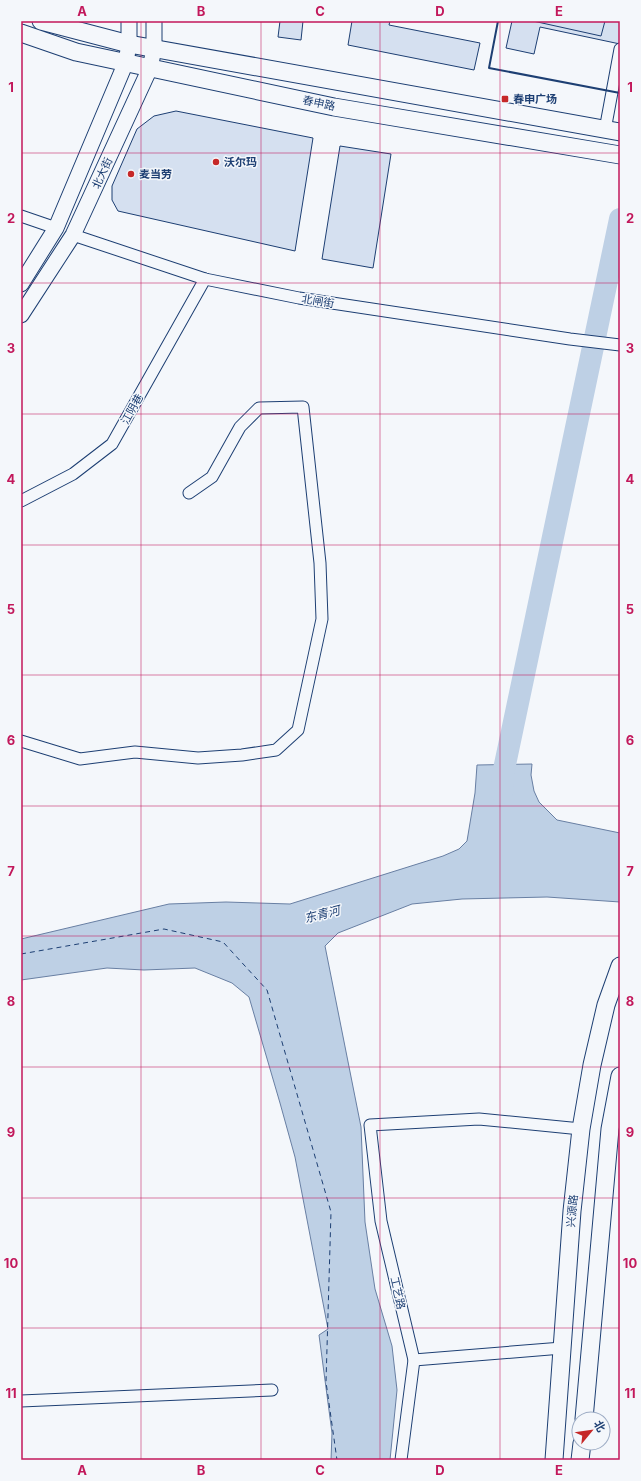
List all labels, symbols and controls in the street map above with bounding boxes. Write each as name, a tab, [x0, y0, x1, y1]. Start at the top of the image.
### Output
text: A	[77, 3, 87, 19]
text: B	[197, 3, 206, 19]
text: C	[315, 3, 325, 19]
text: D	[435, 3, 445, 19]
text: E	[555, 3, 563, 19]
text: 1	[8, 79, 14, 95]
text: 1	[627, 79, 633, 95]
place label: 春申广场	[513, 92, 557, 106]
street label: 春申路	[301, 93, 337, 113]
marker: 春申广场	[500, 94, 510, 104]
street label: 北大街	[89, 155, 115, 191]
place label: 沃尔玛	[224, 155, 257, 169]
marker: 沃尔玛	[211, 157, 221, 167]
place label: 麦当劳	[139, 167, 172, 181]
marker: 麦当劳	[126, 169, 136, 179]
text: 2	[7, 210, 15, 226]
text: 2	[626, 210, 634, 226]
street label: 北闸街	[301, 292, 335, 310]
text: 3	[7, 340, 15, 356]
text: 3	[626, 340, 634, 356]
street label: 江阴巷	[118, 391, 146, 427]
text: 4	[7, 471, 16, 487]
text: 4	[626, 471, 635, 487]
text: 5	[7, 601, 15, 617]
text: 5	[626, 601, 634, 617]
text: 6	[7, 732, 15, 748]
text: 6	[626, 732, 634, 748]
text: 7	[7, 863, 15, 879]
text: 7	[626, 863, 634, 879]
water label: 东青河	[303, 902, 343, 926]
text: 8	[7, 993, 15, 1009]
text: 8	[626, 993, 634, 1009]
text: 9	[7, 1124, 15, 1140]
text: 9	[626, 1124, 634, 1140]
street label: 兴源路	[564, 1194, 580, 1228]
text: 10	[4, 1255, 18, 1271]
text: 10	[623, 1255, 637, 1271]
street label: 工艺路	[387, 1275, 409, 1311]
text: 11	[5, 1385, 17, 1401]
text: 11	[624, 1385, 636, 1401]
north arrow	[571, 1411, 611, 1451]
text: 北	[591, 1418, 609, 1434]
text: A	[77, 1462, 87, 1478]
text: B	[197, 1462, 206, 1478]
text: C	[315, 1462, 325, 1478]
text: D	[435, 1462, 445, 1478]
text: E	[555, 1462, 563, 1478]

